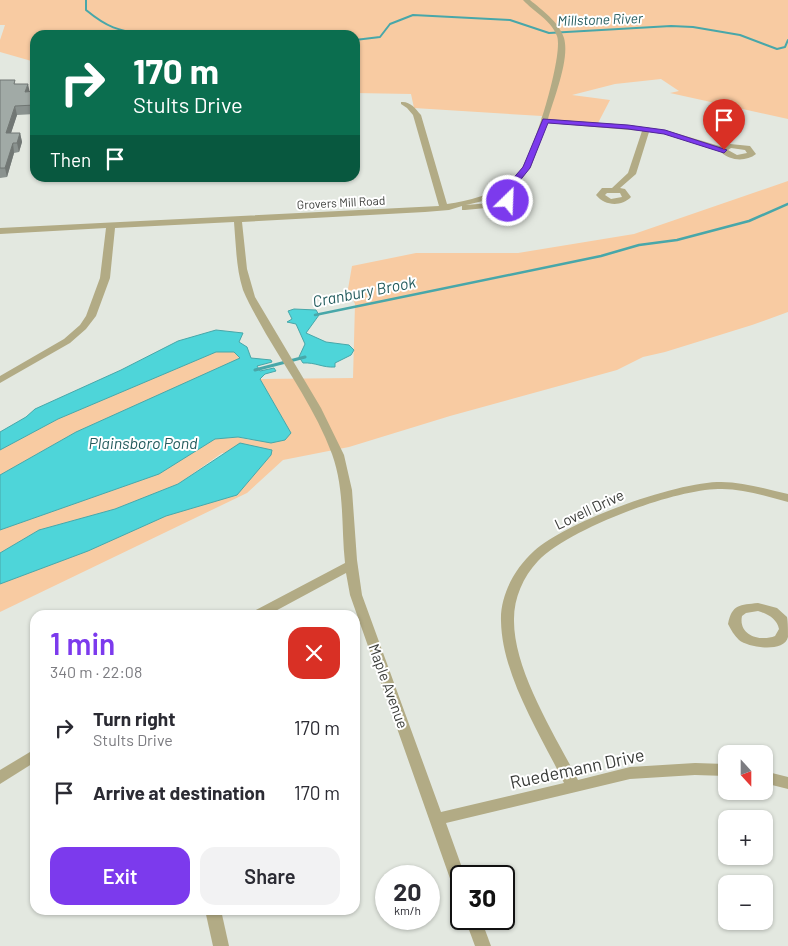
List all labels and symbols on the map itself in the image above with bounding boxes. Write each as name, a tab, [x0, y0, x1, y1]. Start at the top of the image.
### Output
water label: Millstone River	[557, 9, 644, 29]
pin	[703, 99, 745, 150]
position arrow	[481, 174, 533, 226]
street label: Grovers Mill Road	[296, 193, 386, 211]
water label: Cranbury Brook	[311, 272, 417, 310]
water label: Plainsboro Pond	[88, 433, 198, 452]
street label: Lovell Drive	[551, 485, 627, 533]
street label: Maple Avenue	[365, 641, 413, 731]
street label: Ruedemann Drive	[508, 743, 646, 793]
north arrow	[718, 745, 772, 800]
speed limit sign: 30	[450, 865, 515, 930]

